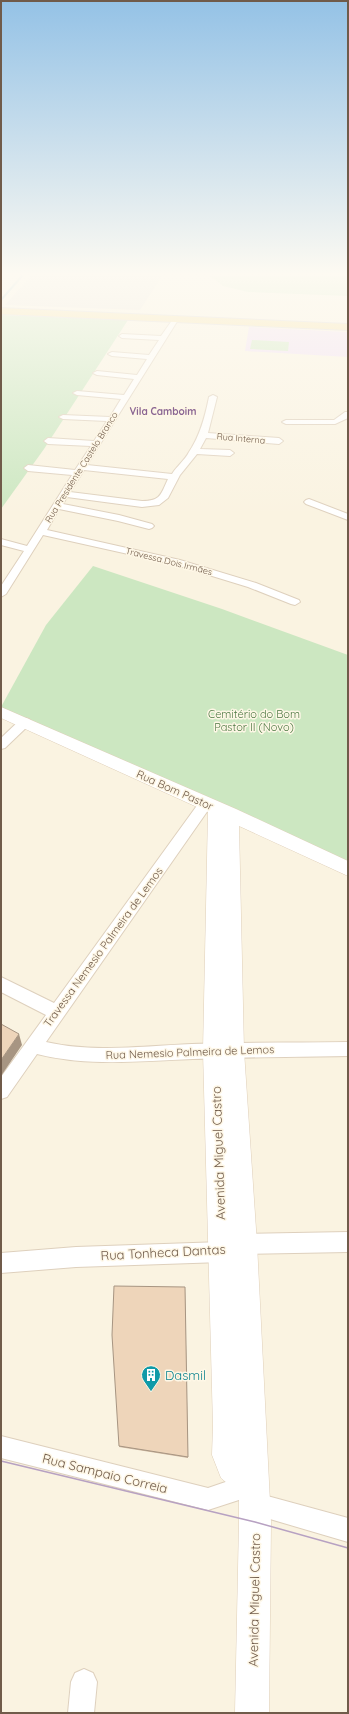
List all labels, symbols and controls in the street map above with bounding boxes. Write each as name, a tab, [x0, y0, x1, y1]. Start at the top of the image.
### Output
district label: Vila Camboim	[130, 405, 196, 418]
street label: Rua Presidente Castelo Branco	[42, 410, 120, 524]
street label: Rua Interna	[216, 430, 266, 446]
street label: Travessa Dois Irmães	[124, 545, 214, 577]
park label: Cemitério do Bom Pastor II (Novo)	[208, 707, 300, 734]
street label: Rua Bom Pastor	[134, 767, 216, 814]
street label: Travessa Nemesio Palmeira de Lemos	[40, 864, 166, 1030]
street label: Rua Nemesio Palmeira de Lemos	[105, 1042, 275, 1062]
street label: Avenida Miguel Castro	[208, 1086, 228, 1220]
street label: Rua Tonheca Dantas	[100, 1241, 226, 1263]
building icon: Dasmil	[140, 1364, 162, 1392]
place label: Dasmil	[165, 1367, 206, 1383]
street label: Rua Sampaio Correia	[41, 1450, 169, 1496]
street label: Avenida Miguel Castro	[245, 1533, 263, 1667]

